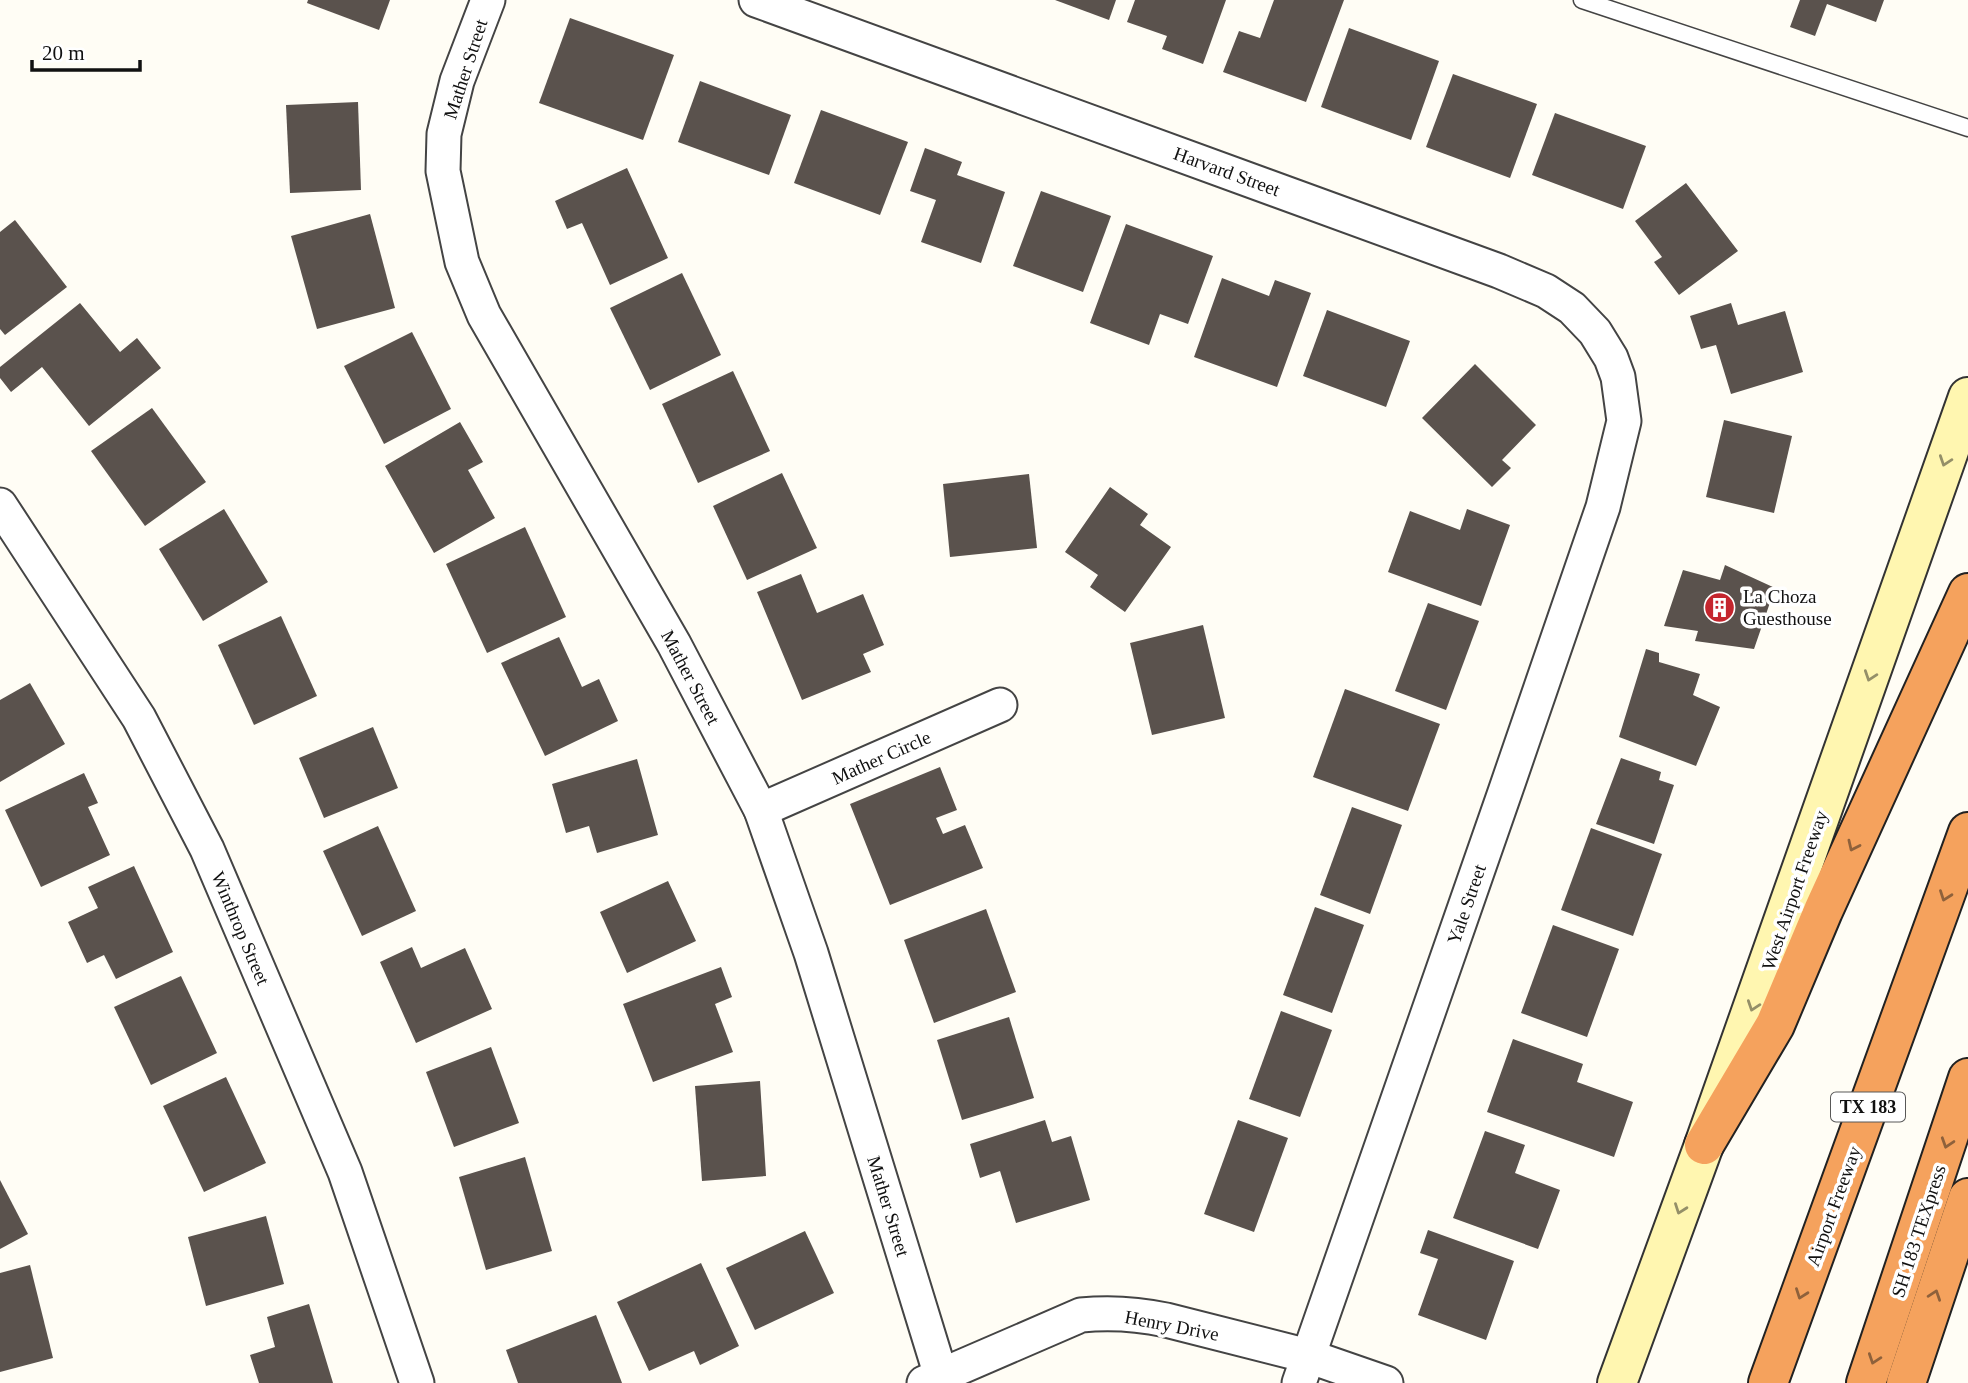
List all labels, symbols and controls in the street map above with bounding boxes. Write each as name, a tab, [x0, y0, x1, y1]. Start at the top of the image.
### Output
street label: Mather Street	[439, 16, 492, 122]
scale bar	[32, 28, 140, 72]
text: 20 m	[42, 41, 85, 65]
street label: Harvard Street	[1171, 143, 1283, 201]
one-way arrow	[1939, 455, 1953, 467]
place label: La Choza Guesthouse	[1743, 586, 1832, 629]
building icon: La Choza Guesthouse	[1703, 590, 1737, 624]
street label: Mather Street	[657, 626, 725, 729]
one-way arrow	[1864, 669, 1878, 681]
street label: Mather Circle	[828, 726, 934, 789]
street label: West Airport Freeway	[1757, 807, 1832, 973]
one-way arrow	[1847, 839, 1861, 851]
street label: Yale Street	[1443, 861, 1490, 947]
street label: Winthrop Street	[207, 868, 274, 989]
one-way arrow	[1939, 889, 1953, 901]
one-way arrow	[1747, 999, 1761, 1011]
road number: TX 183	[1831, 1092, 1905, 1122]
one-way arrow	[1940, 1137, 1955, 1149]
street label: Airport Freeway	[1802, 1143, 1865, 1269]
street label: Mather Street	[863, 1153, 914, 1260]
street label: SH 183 TEXpress	[1887, 1162, 1950, 1300]
one-way arrow	[1675, 1203, 1689, 1215]
one-way arrow	[1795, 1288, 1809, 1300]
one-way arrow	[1927, 1289, 1941, 1302]
street label: Henry Drive	[1123, 1306, 1221, 1345]
one-way arrow	[1868, 1353, 1883, 1365]

